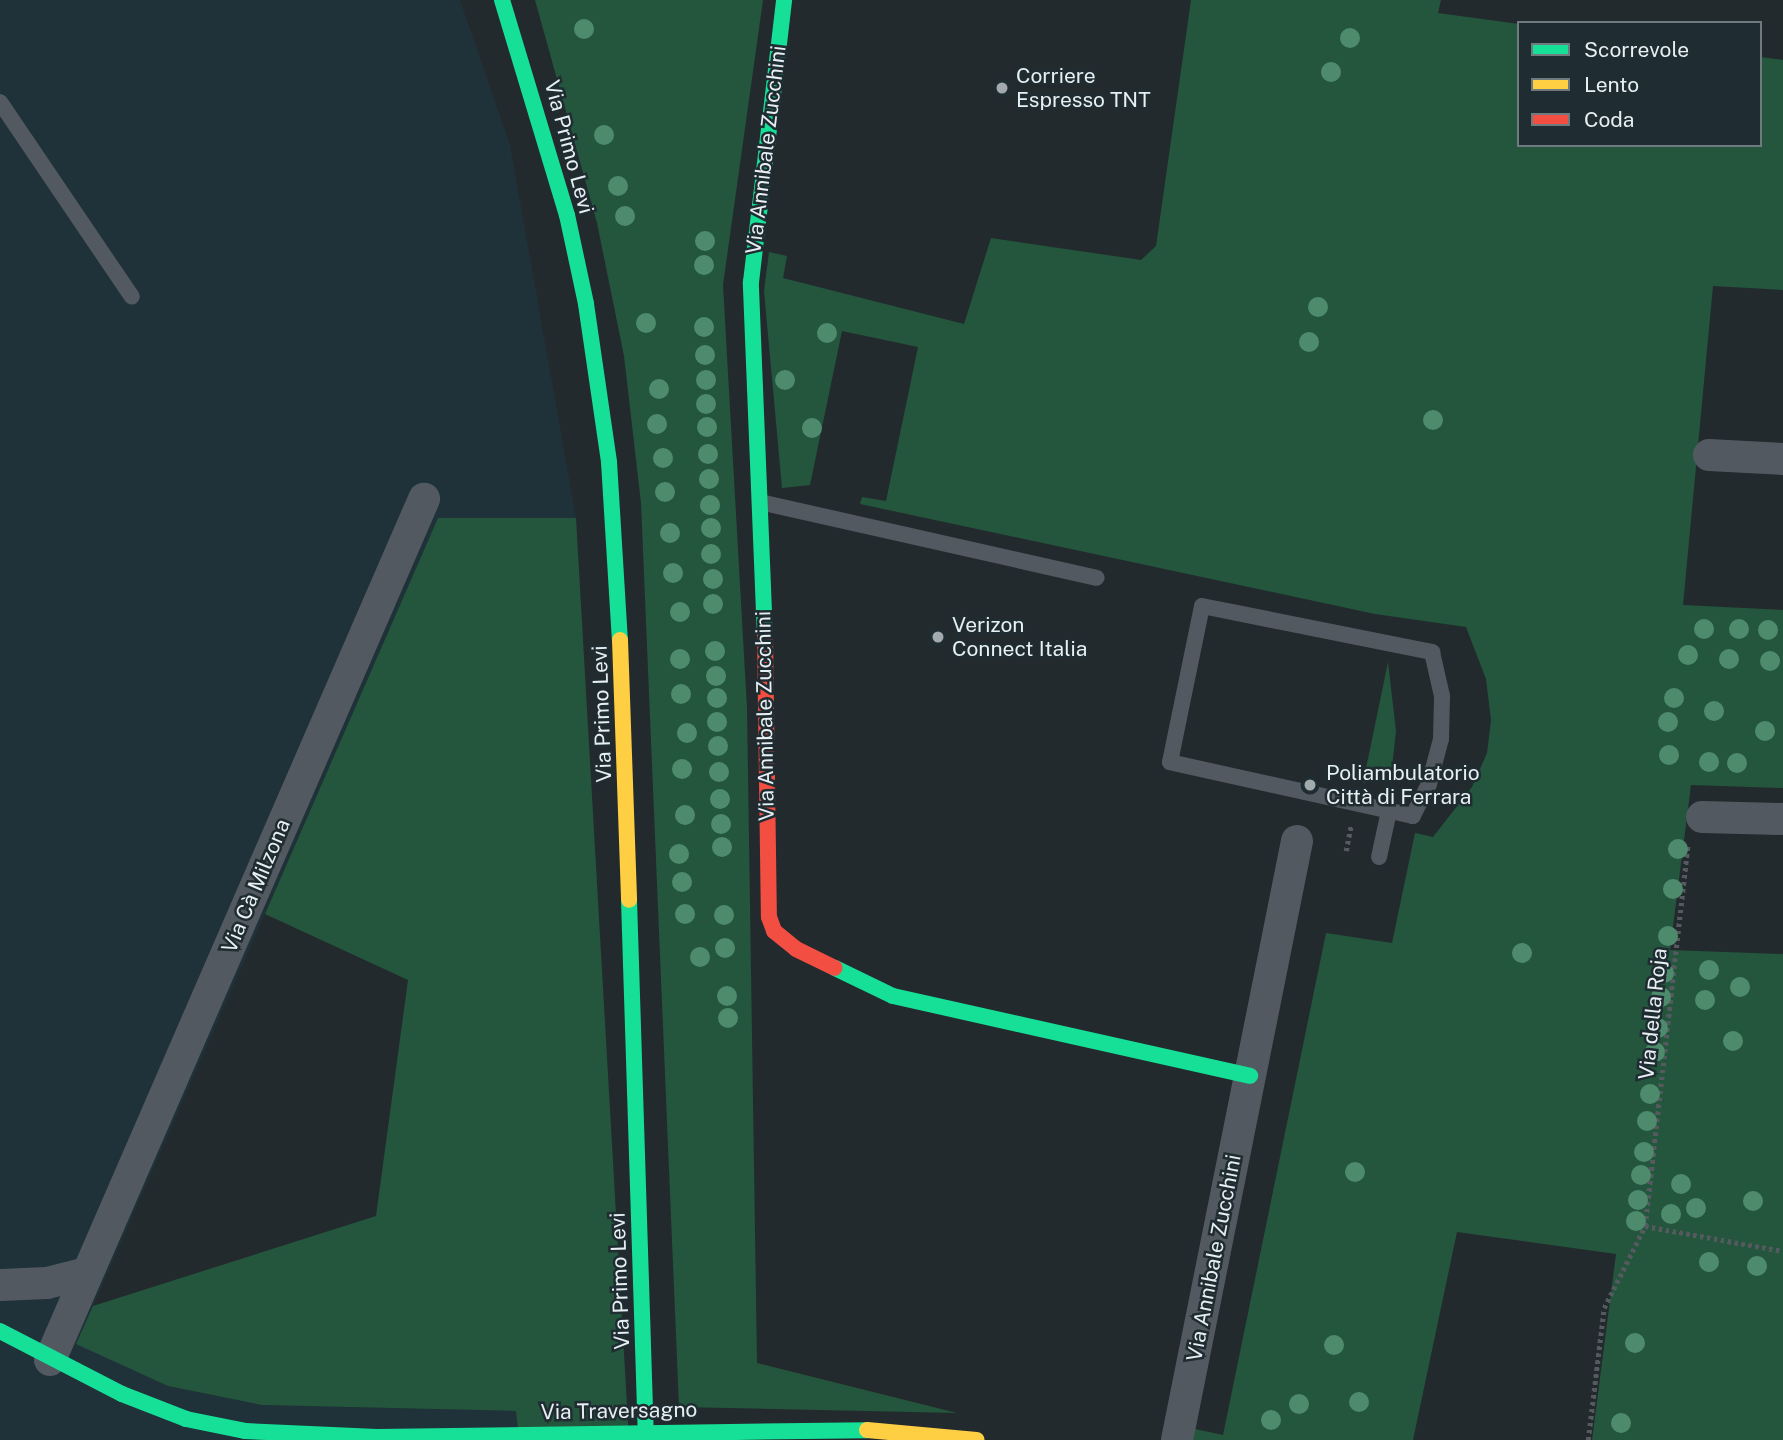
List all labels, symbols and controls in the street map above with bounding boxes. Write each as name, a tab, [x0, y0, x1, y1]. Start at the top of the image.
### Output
legend	[1517, 21, 1762, 147]
text: Scorrevole	[1584, 37, 1689, 62]
street label: Via Annibale Zucchini	[741, 44, 791, 256]
place label: Corriere Espresso TNT	[1016, 63, 1151, 113]
text: Lento	[1584, 72, 1639, 97]
street label: Via Primo Levi	[539, 77, 599, 217]
marker: Corriere Espresso TNT	[994, 80, 1010, 96]
text: Coda	[1584, 107, 1634, 132]
street label: Via Annibale Zucchini	[751, 611, 779, 821]
place label: Verizon Connect Italia	[952, 612, 1087, 662]
marker: Verizon Connect Italia	[930, 629, 946, 645]
street label: Via Primo Levi	[587, 645, 617, 783]
place label: Poliambulatorio Città di Ferrara	[1326, 760, 1480, 810]
marker: Poliambulatorio Città di Ferrara	[1300, 775, 1320, 795]
street label: Via Cà Milzona	[216, 815, 296, 957]
street label: Via della Roja	[1634, 947, 1672, 1081]
street label: Via Annibale Zucchini	[1182, 1152, 1246, 1364]
street label: Via Primo Levi	[605, 1212, 635, 1350]
street label: Via Traversagno	[540, 1397, 698, 1425]

